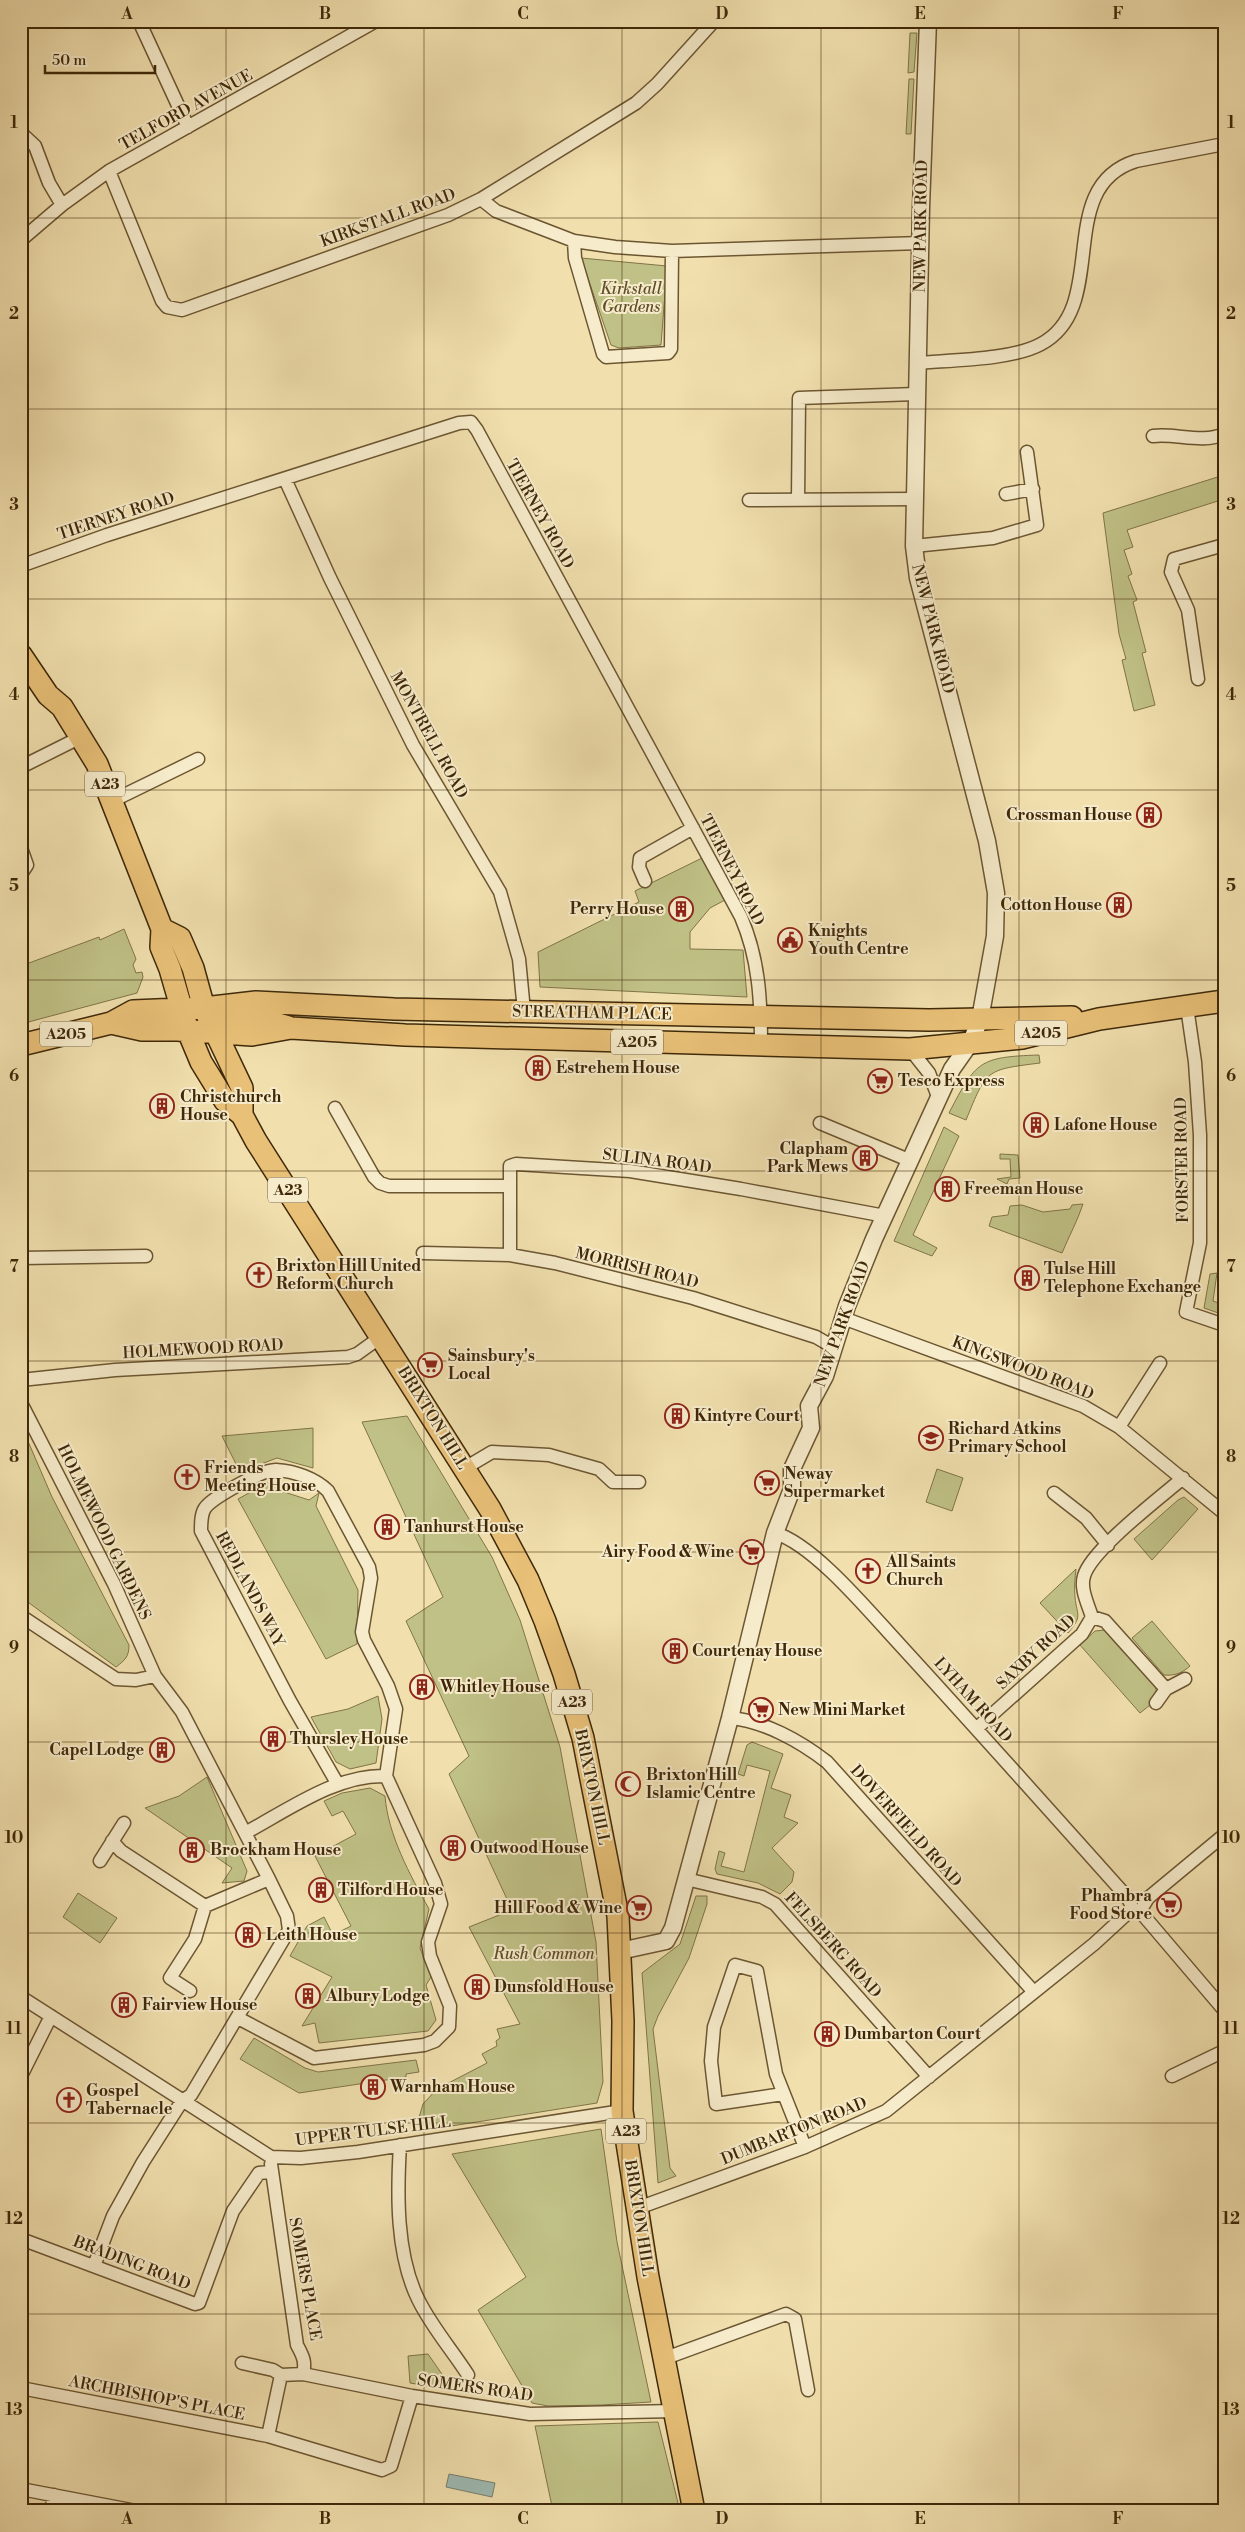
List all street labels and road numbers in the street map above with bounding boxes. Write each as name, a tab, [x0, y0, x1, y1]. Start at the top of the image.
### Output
street label: TELFORD AVENUE	[116, 65, 256, 155]
street label: NEW PARK ROAD	[910, 159, 932, 293]
street label: KIRKSTALL ROAD	[318, 184, 458, 252]
street label: TIERNEY ROAD	[502, 456, 578, 572]
street label: TIERNEY ROAD	[55, 488, 177, 544]
street label: NEW PARK ROAD	[907, 562, 959, 696]
street label: MONTRELL ROAD	[386, 668, 472, 802]
road number: A23	[85, 772, 125, 796]
street label: TIERNEY ROAD	[695, 811, 769, 929]
street label: STREATHAM PLACE	[512, 1002, 672, 1024]
road number: A205	[1015, 1020, 1067, 1046]
road number: A205	[40, 1022, 92, 1046]
road number: A205	[611, 1030, 663, 1054]
street label: FORSTER ROAD	[1171, 1097, 1193, 1223]
street label: SULINA ROAD	[601, 1144, 713, 1178]
road number: A23	[268, 1178, 308, 1202]
street label: MORRISH ROAD	[573, 1243, 701, 1293]
street label: NEW PARK ROAD	[810, 1258, 874, 1390]
street label: KINGSWOOD ROAD	[949, 1332, 1097, 1404]
street label: HOLMEWOOD ROAD	[122, 1335, 284, 1363]
street label: BRIXTON HILL	[393, 1362, 473, 1473]
street label: HOLMEWOOD GARDENS	[53, 1441, 155, 1623]
street label: REDLANDS WAY	[211, 1528, 289, 1651]
street label: SAXBY ROAD	[992, 1610, 1080, 1694]
street label: LYHAM ROAD	[930, 1653, 1016, 1747]
road number: A23	[552, 1690, 592, 1714]
street label: BRIXTON HILL	[570, 1726, 614, 1847]
street label: DOVERFIELD ROAD	[846, 1761, 966, 1891]
street label: FELSBERG ROAD	[780, 1888, 886, 2002]
street label: DUMBARTON ROAD	[718, 2093, 870, 2169]
street label: UPPER TULSE HILL	[294, 2111, 452, 2150]
road number: A23	[606, 2118, 646, 2144]
street label: BRIXTON HILL	[620, 2157, 658, 2278]
street label: SOMERS PLACE	[284, 2216, 326, 2342]
street label: BRADING ROAD	[69, 2231, 194, 2295]
street label: SOMERS ROAD	[416, 2370, 534, 2406]
street label: ARCHBISHOP'S PLACE	[66, 2371, 247, 2425]

